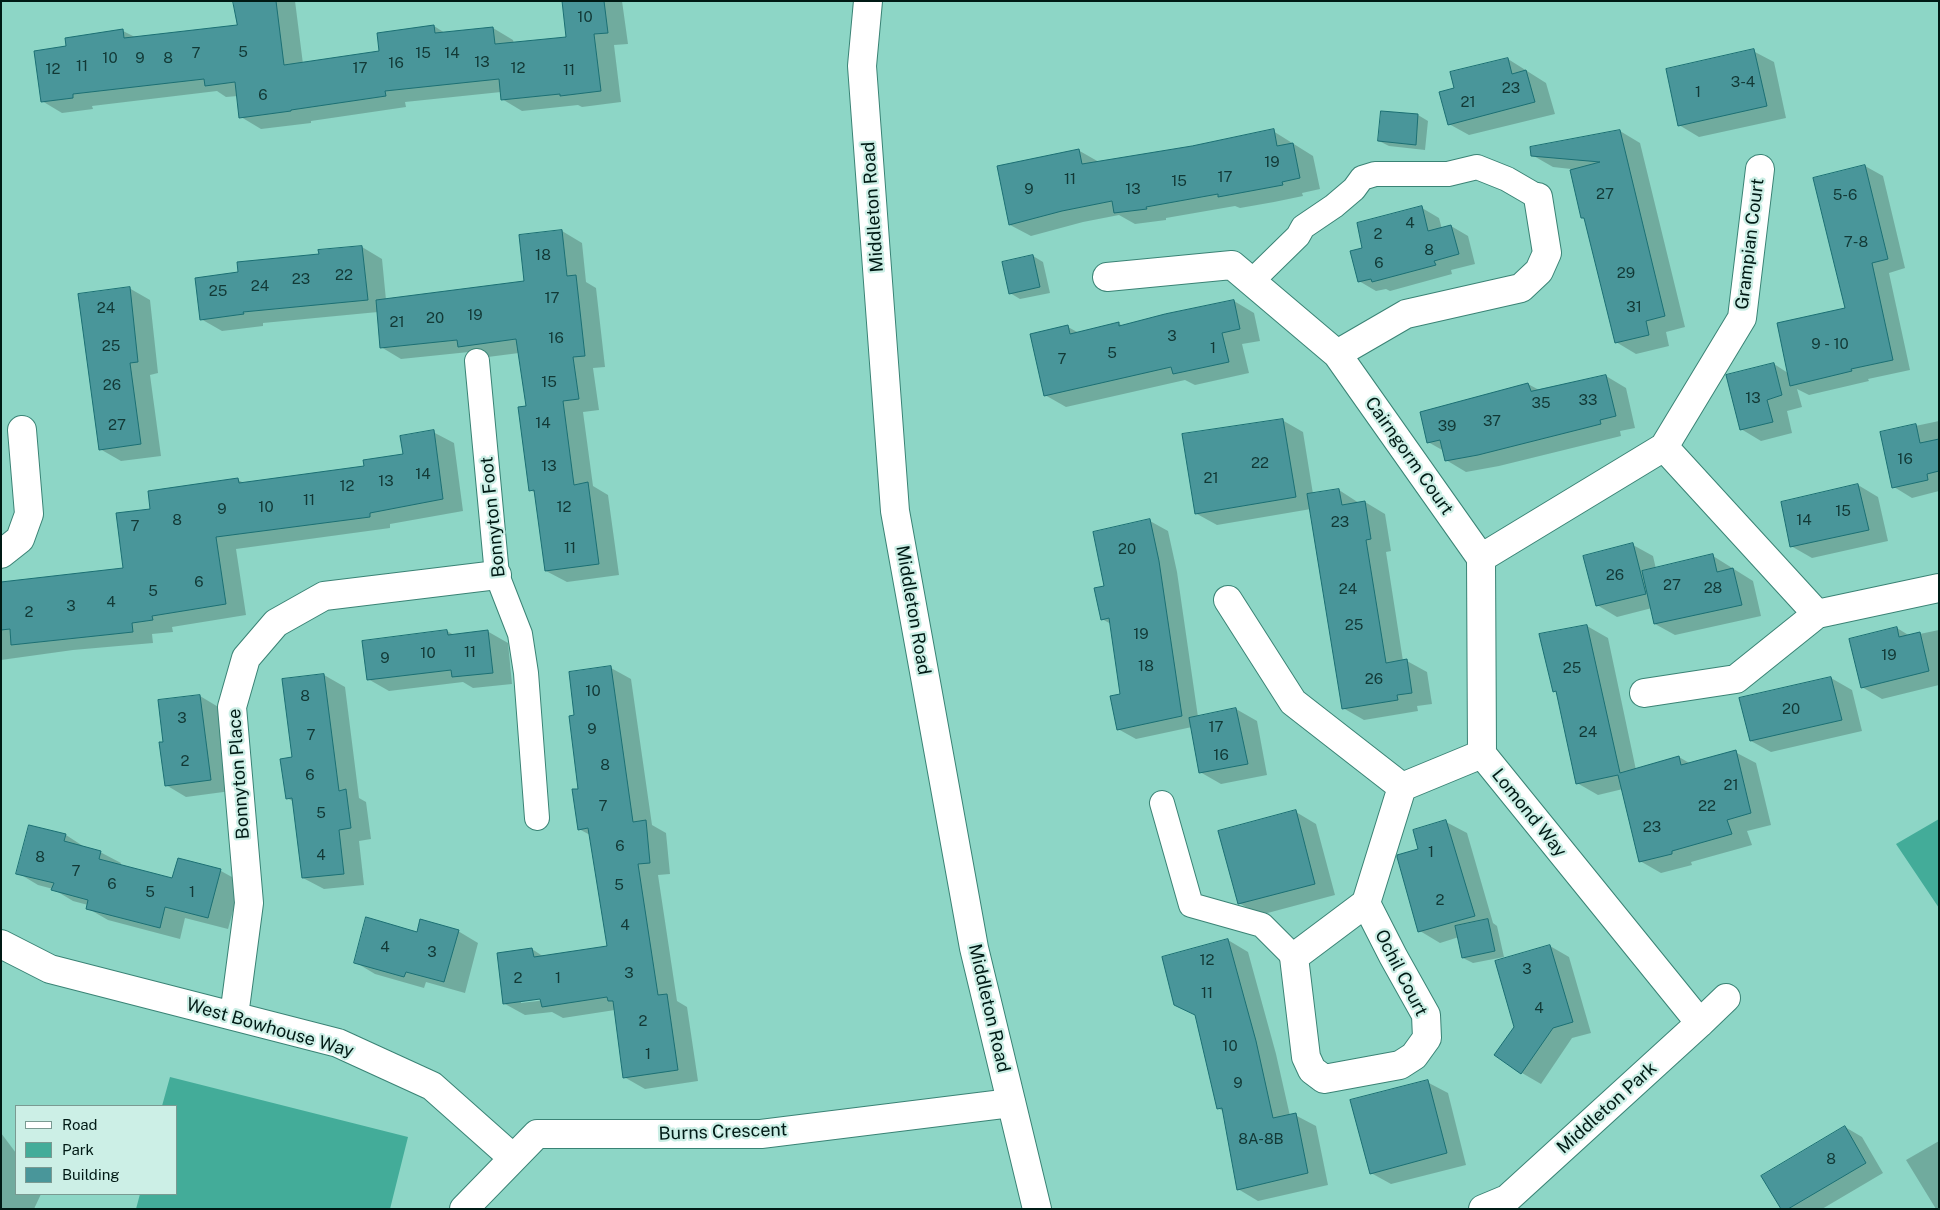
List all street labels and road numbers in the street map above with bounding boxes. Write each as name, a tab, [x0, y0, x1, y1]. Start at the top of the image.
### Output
street label: Middleton Road	[858, 141, 888, 273]
street label: Grampian Court	[1731, 177, 1769, 311]
street label: Cairngorm Court	[1360, 393, 1458, 519]
street label: Bonnyton Foot	[476, 455, 510, 579]
street label: Middleton Road	[891, 544, 935, 676]
street label: Bonnyton Place	[224, 708, 254, 840]
street label: Lomond Way	[1487, 765, 1571, 861]
street label: Ochil Court	[1370, 926, 1432, 1020]
street label: Middleton Road	[964, 942, 1014, 1074]
street label: West Bowhouse Way	[184, 994, 356, 1062]
street label: Middleton Park	[1553, 1058, 1661, 1158]
street label: Burns Crescent	[658, 1119, 788, 1145]

